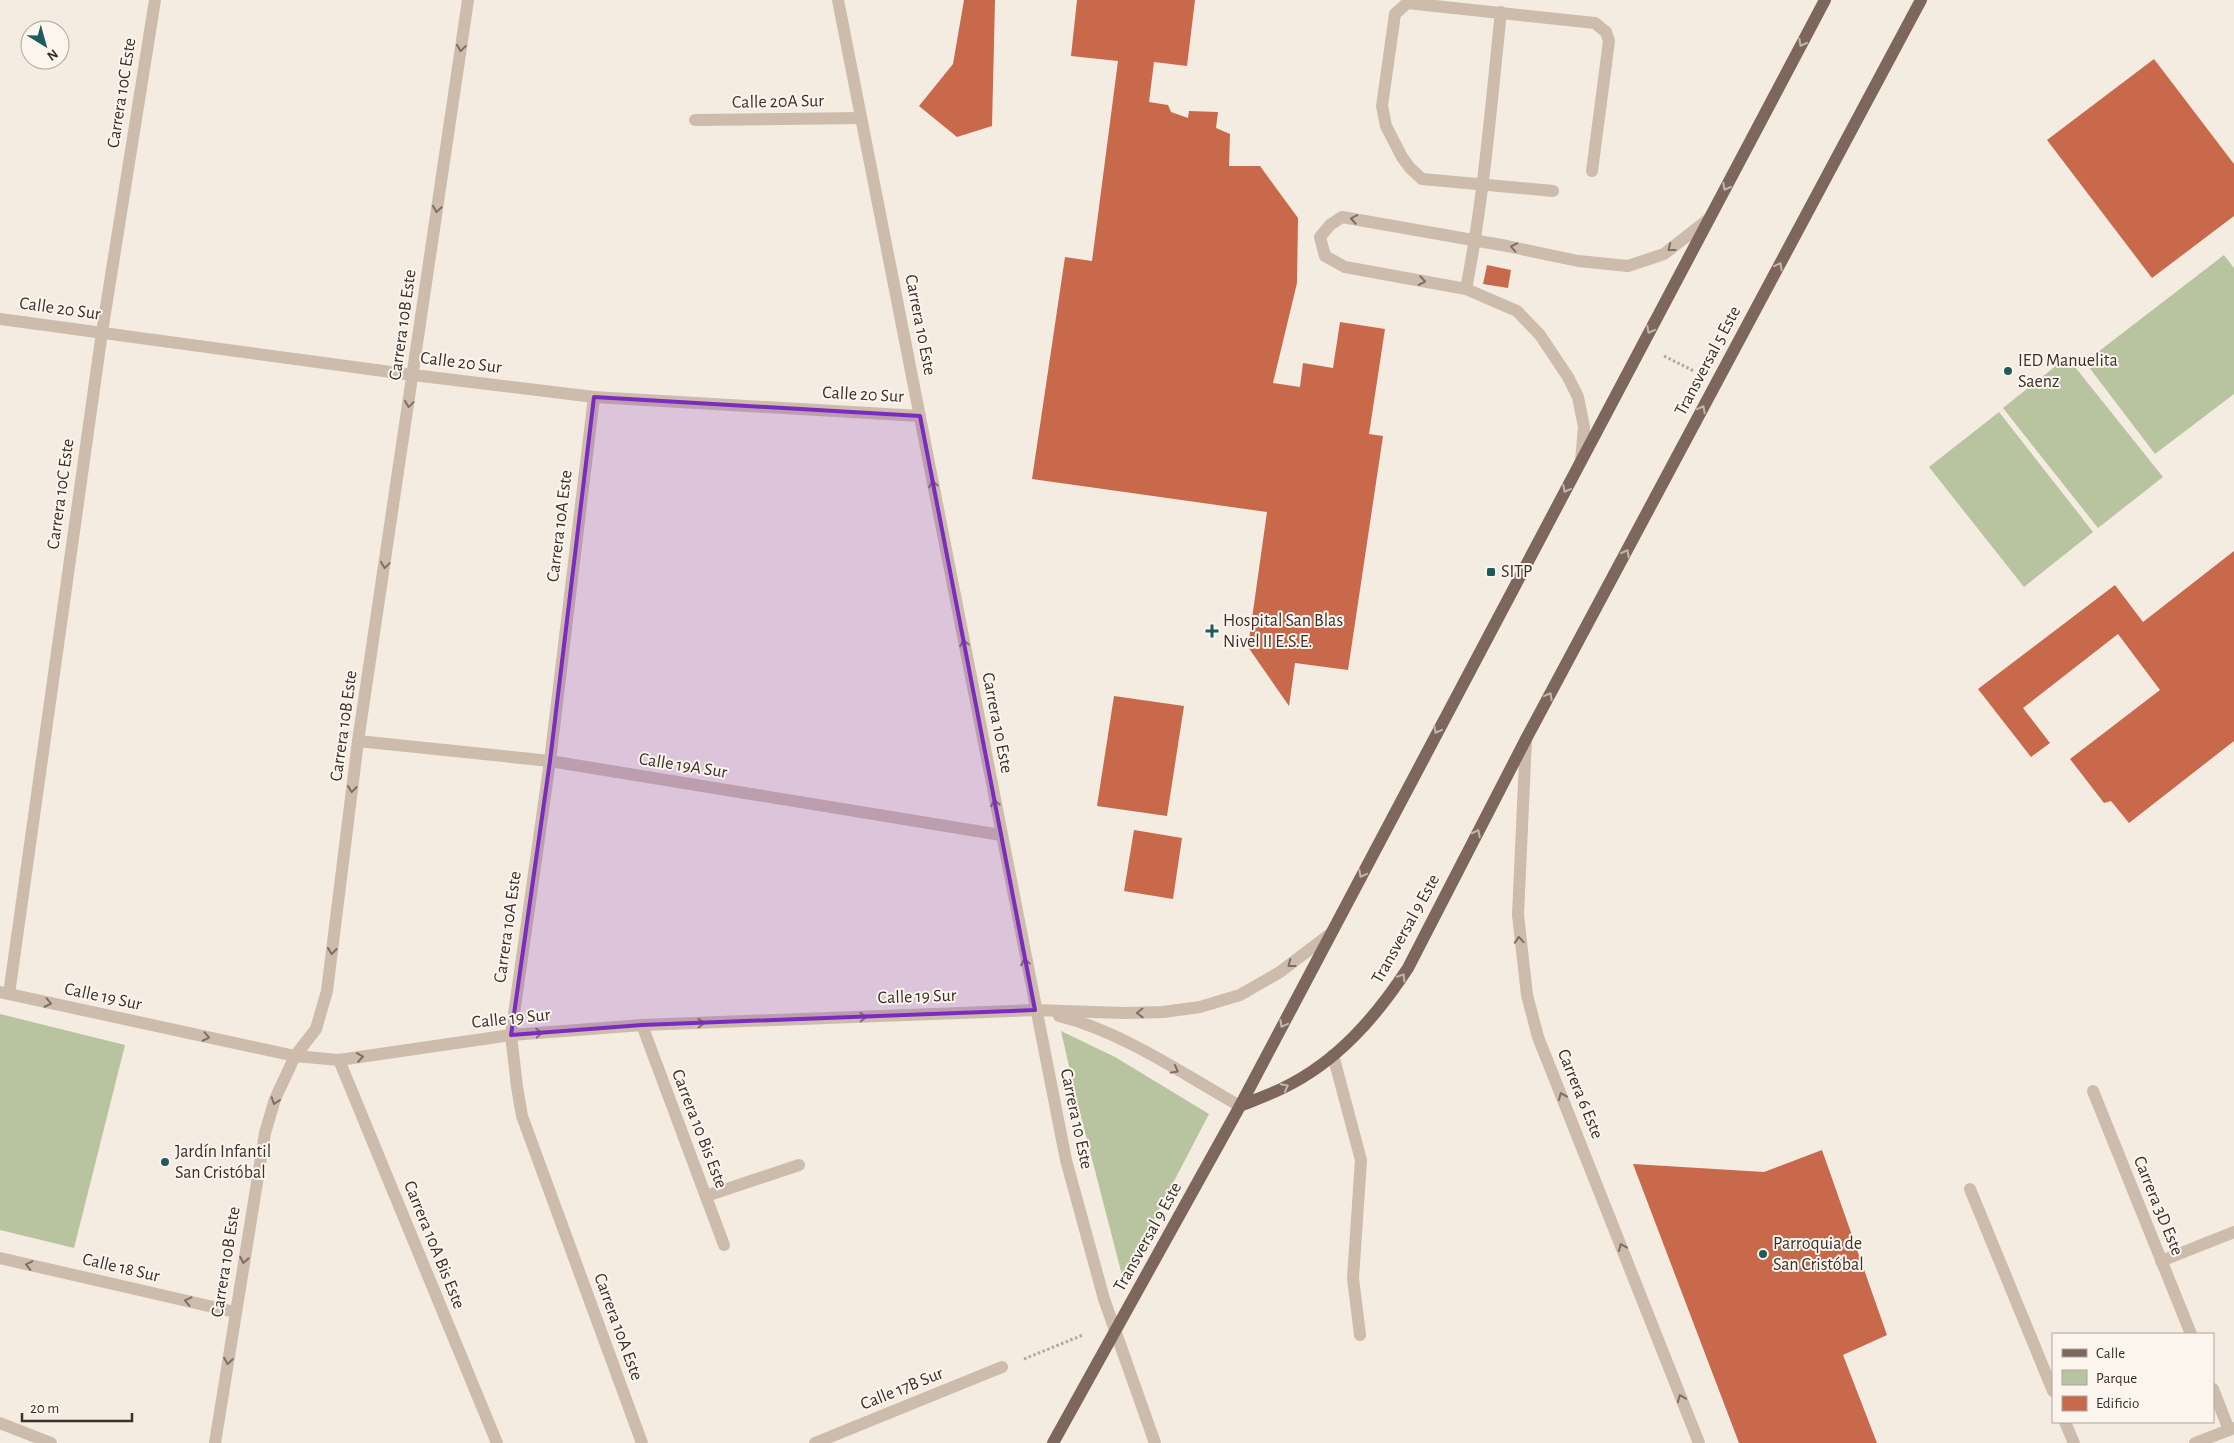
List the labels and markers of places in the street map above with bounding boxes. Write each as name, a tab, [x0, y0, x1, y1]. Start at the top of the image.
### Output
place label: IED Manuelita Saenz	[2018, 352, 2118, 391]
marker: IED Manuelita Saenz	[2002, 365, 2014, 377]
place label: SITP	[1501, 563, 1532, 581]
marker: SITP	[1485, 566, 1497, 578]
place label: Hospital San Blas Nivel II E.S.E.	[1223, 612, 1343, 651]
marker: Hospital San Blas Nivel II E.S.E.	[1205, 624, 1219, 638]
place label: Jardín Infantil San Cristóbal	[175, 1143, 271, 1182]
marker: Jardín Infantil San Cristóbal	[159, 1156, 171, 1168]
place label: Parroquia de San Cristóbal	[1773, 1235, 1864, 1274]
marker: Parroquia de San Cristóbal	[1757, 1248, 1769, 1260]

